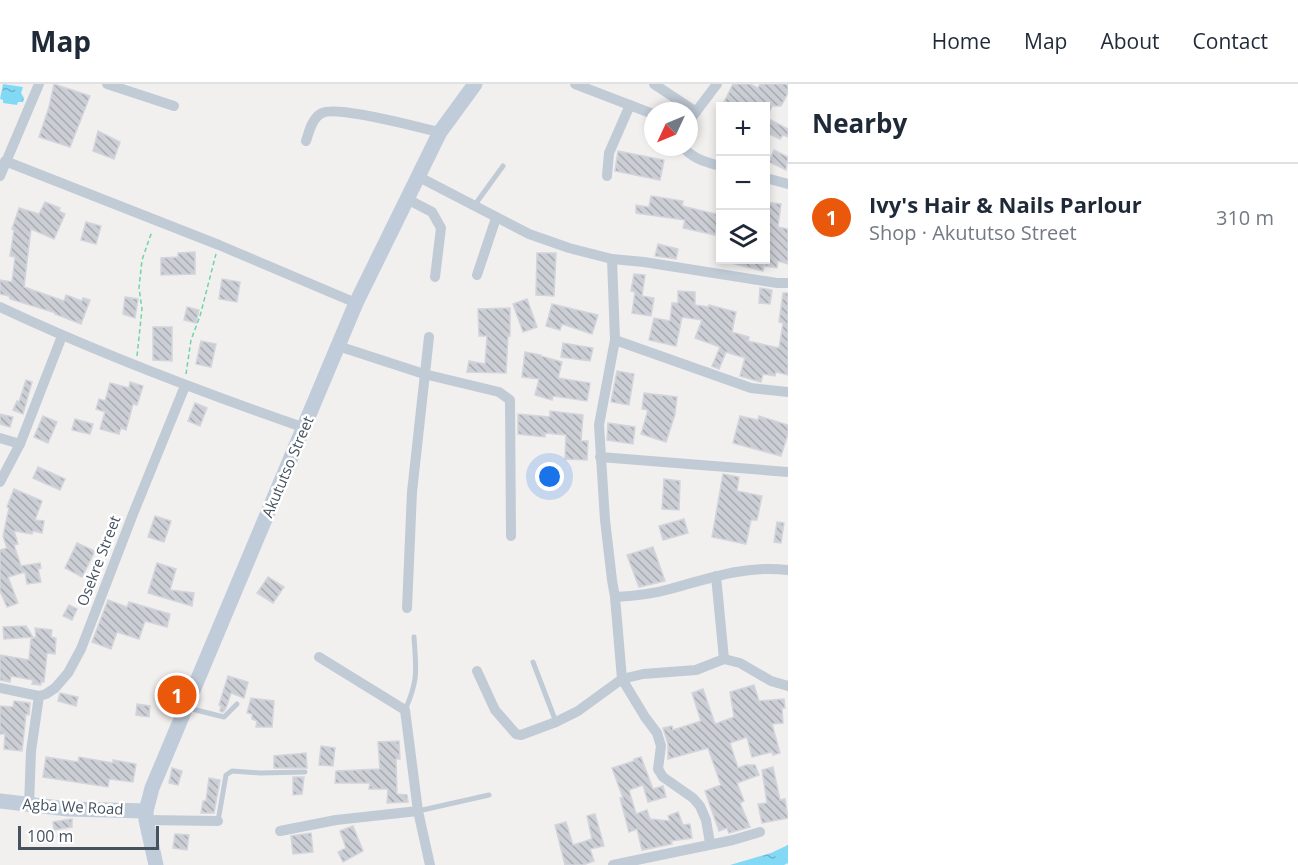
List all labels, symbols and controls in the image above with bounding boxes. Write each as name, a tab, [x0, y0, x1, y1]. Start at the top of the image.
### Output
text: Map	[30, 22, 91, 60]
text: Home	[932, 27, 991, 55]
text: Map	[1024, 27, 1067, 55]
text: About	[1100, 27, 1160, 55]
text: Contact	[1193, 27, 1268, 55]
north arrow	[644, 102, 698, 156]
map controls	[716, 102, 770, 264]
button: +	[716, 102, 770, 156]
text: Nearby	[812, 105, 907, 141]
button: −	[716, 156, 770, 210]
text: Ivy's Hair & Nails Parlour	[869, 189, 1142, 219]
text: 1	[826, 204, 837, 231]
text: 310 m	[1216, 204, 1274, 231]
button: layers	[716, 210, 770, 264]
text: Shop · Akututso Street	[869, 219, 1077, 246]
street label: Akututso Street	[257, 413, 317, 520]
your location	[535, 462, 564, 491]
street label: Osekre Street	[72, 512, 125, 609]
pin: 1	[158, 672, 196, 718]
street label: Agba We Road	[22, 793, 124, 819]
scale bar	[18, 823, 159, 850]
text: 100 m	[27, 825, 73, 847]

